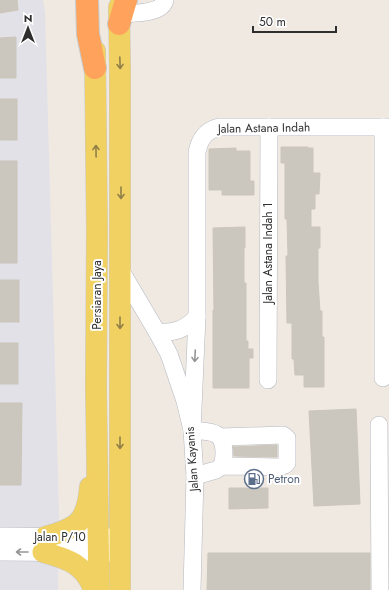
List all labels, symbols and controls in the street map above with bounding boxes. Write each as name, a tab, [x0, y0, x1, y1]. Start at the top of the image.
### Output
north arrow	[8, 8, 48, 48]
scale bar	[253, 8, 336, 34]
text: N	[24, 10, 32, 26]
text: 50 m	[259, 13, 286, 31]
one-way arrow	[116, 56, 124, 69]
street label: Jalan Astana Indah	[216, 118, 310, 138]
one-way arrow	[92, 145, 100, 158]
one-way arrow	[117, 186, 125, 199]
street label: Jalan Astana Indah 1	[259, 202, 277, 306]
street label: Persiaran Jaya	[88, 260, 106, 330]
one-way arrow	[116, 316, 124, 329]
one-way arrow	[192, 349, 199, 362]
street label: Jalan Kayanis	[181, 426, 203, 494]
one-way arrow	[116, 436, 124, 449]
fuel station icon: Petron	[243, 468, 265, 490]
place label: Petron	[268, 470, 300, 488]
street label: Jalan P/10	[32, 528, 86, 546]
one-way arrow	[16, 548, 29, 556]

